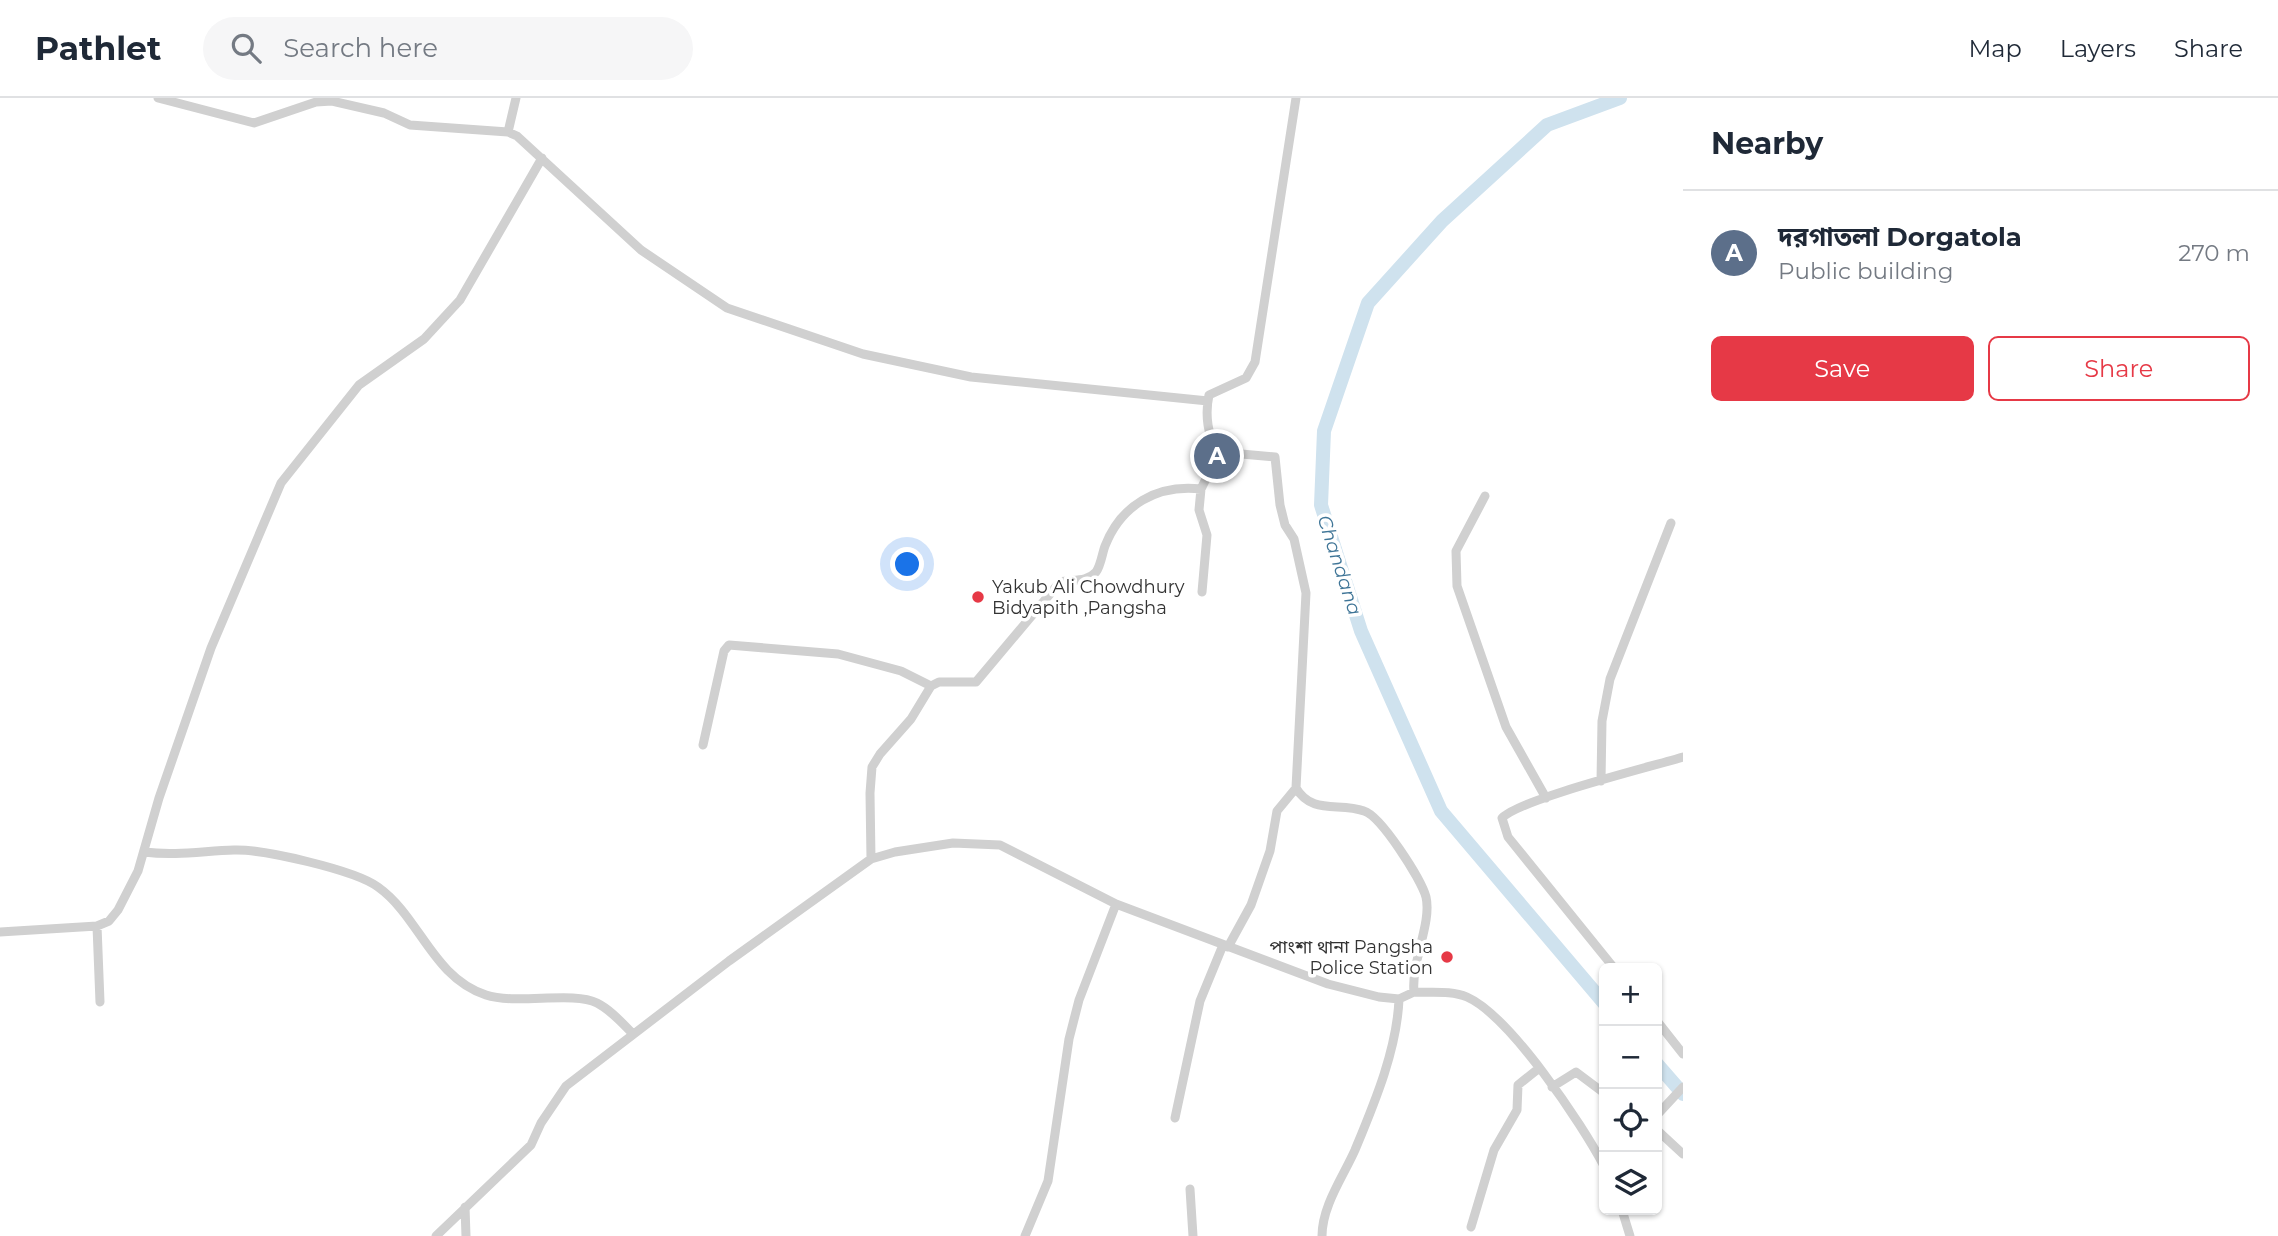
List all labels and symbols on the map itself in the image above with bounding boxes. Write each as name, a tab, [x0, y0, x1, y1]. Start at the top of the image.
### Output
pin: A	[1194, 430, 1240, 482]
water label: Chandana	[1313, 512, 1367, 618]
your location	[890, 547, 924, 581]
place label: Yakub Ali Chowdhury Bidyapith ,Pangsha	[992, 576, 1185, 619]
marker: Yakub Ali Chowdhury Bidyapith ,Pangsha	[970, 589, 986, 605]
place label: পাংশা থানা Pangsha Police Station	[1270, 936, 1433, 979]
marker: পাংশা থানা Pangsha Police Station	[1439, 949, 1455, 965]

